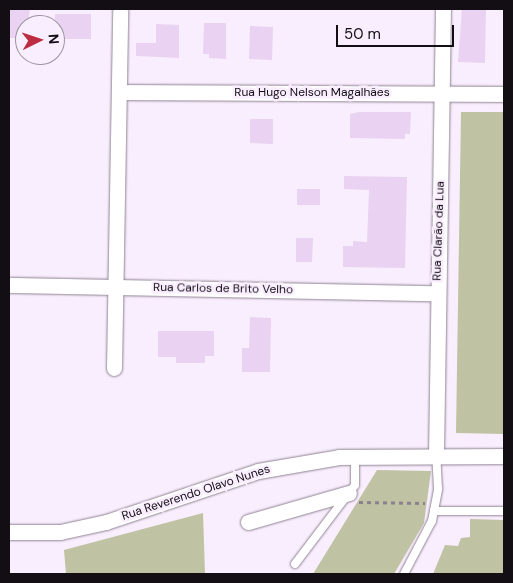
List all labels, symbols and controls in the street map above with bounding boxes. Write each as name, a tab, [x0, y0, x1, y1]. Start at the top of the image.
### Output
north arrow	[15, 15, 65, 65]
scale bar	[338, 15, 456, 47]
text: 50 m	[344, 24, 381, 44]
text: N	[45, 33, 63, 45]
street label: Rua Hugo Nelson Magalhães	[234, 86, 390, 100]
street label: Rua Clarão da Lua	[430, 181, 448, 281]
street label: Rua Carlos de Brito Velho	[153, 281, 293, 297]
street label: Rua Reverendo Olavo Nunes	[120, 462, 272, 524]

